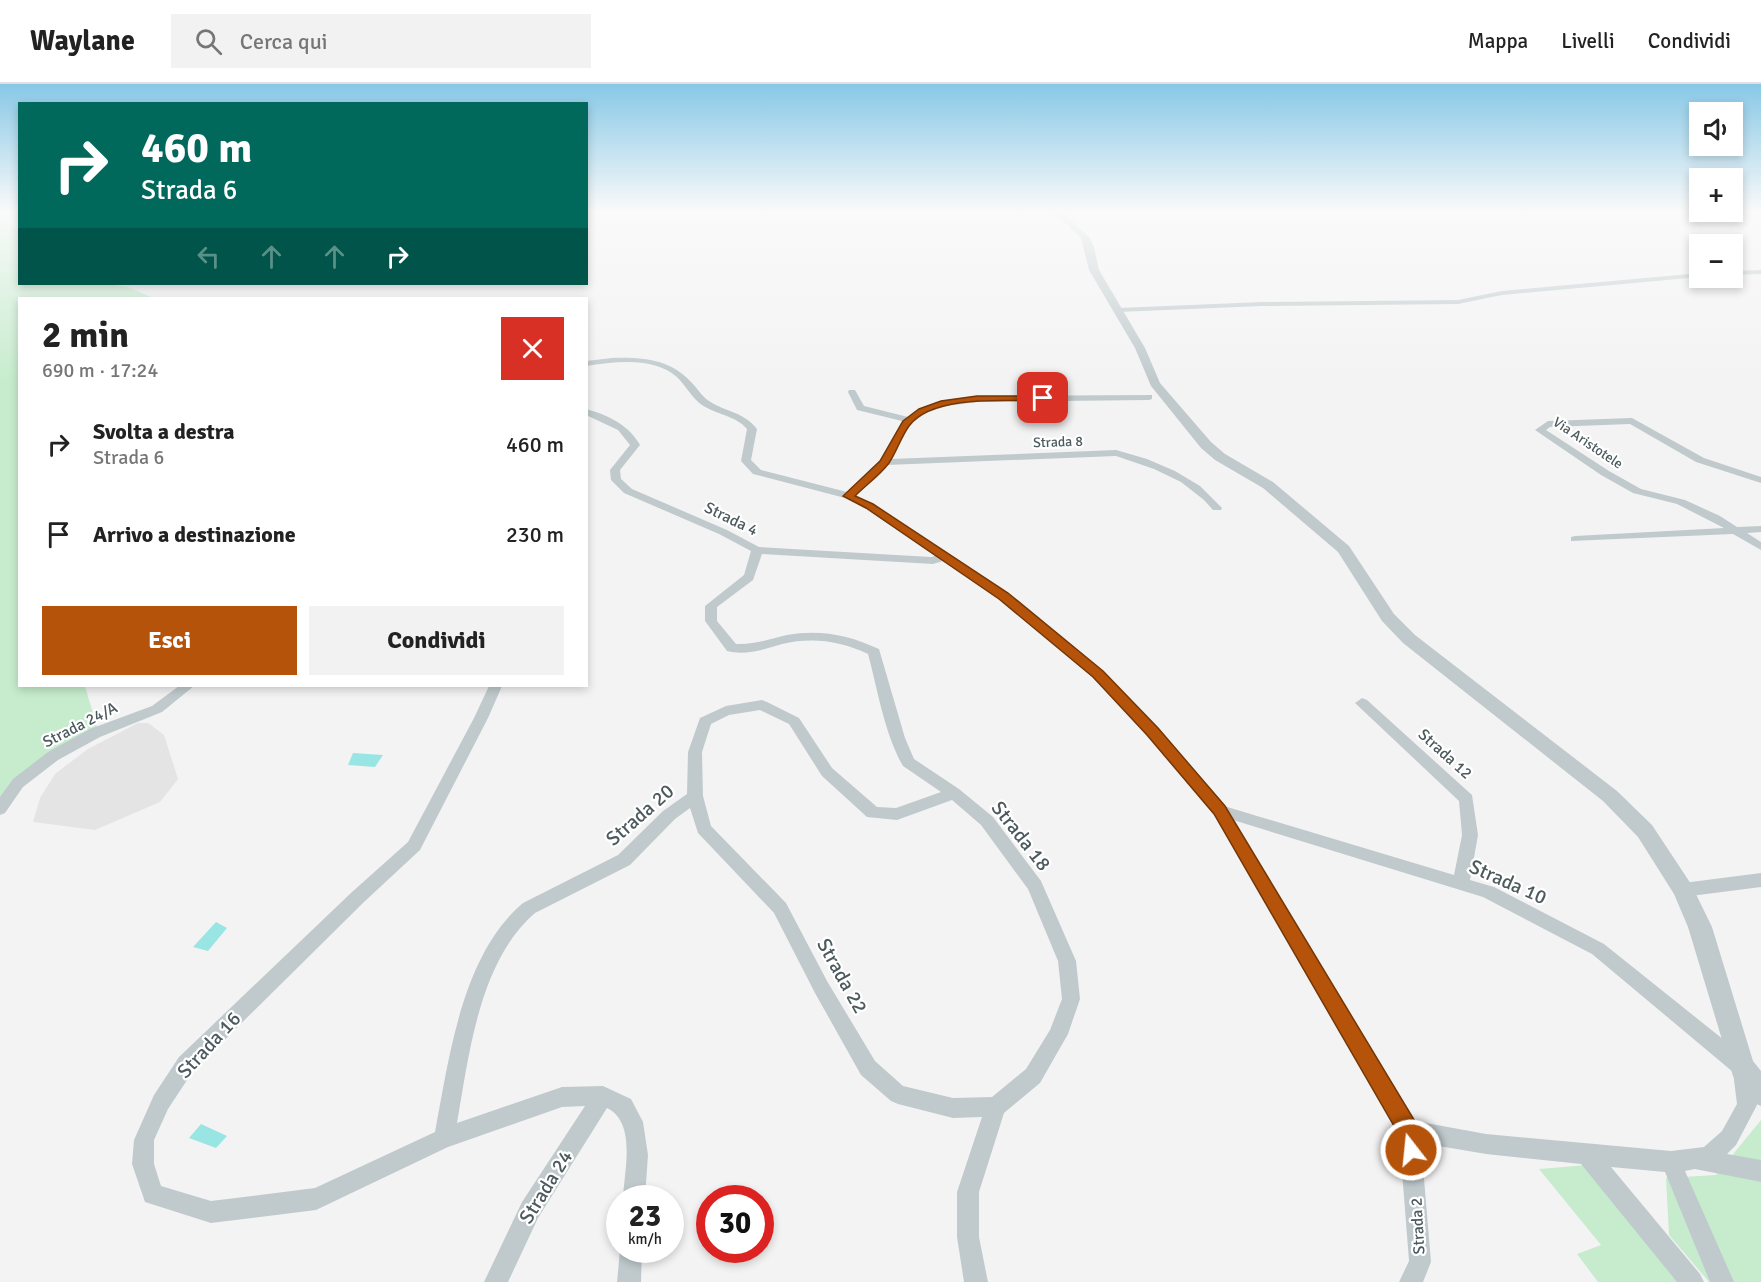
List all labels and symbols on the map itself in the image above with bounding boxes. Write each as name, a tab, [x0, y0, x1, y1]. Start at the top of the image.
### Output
pin	[1017, 372, 1068, 423]
street label: Via Aristotele	[1550, 413, 1626, 473]
street label: Strada 8	[1033, 433, 1083, 451]
street label: Strada 4	[701, 498, 761, 541]
street label: Strada 24/A	[39, 698, 121, 752]
street label: Strada 12	[1414, 725, 1476, 783]
street label: Strada 20	[601, 779, 679, 851]
street label: Strada 18	[986, 796, 1056, 876]
street label: Strada 10	[1465, 854, 1551, 910]
street label: Strada 22	[811, 934, 873, 1018]
street label: Strada 16	[172, 1006, 246, 1084]
position arrow	[1379, 1118, 1443, 1182]
street label: Strada 24	[514, 1145, 578, 1228]
speed limit sign: 30	[696, 1185, 774, 1263]
street label: Strada 2	[1407, 1197, 1429, 1255]

